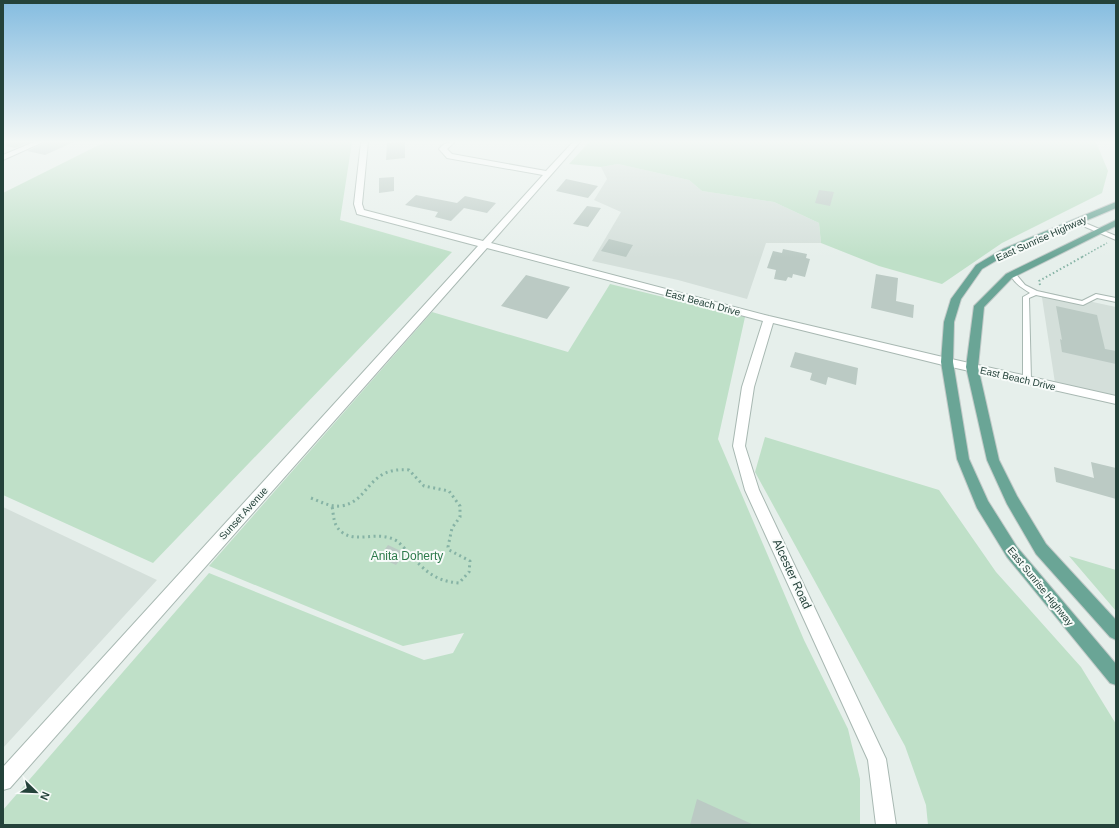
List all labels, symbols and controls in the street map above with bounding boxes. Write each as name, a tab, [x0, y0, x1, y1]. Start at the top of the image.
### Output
street label: East Sunrise Highway	[994, 214, 1088, 263]
street label: East Beach Drive	[664, 287, 742, 318]
street label: East Beach Drive	[979, 364, 1057, 393]
street label: Sunset Avenue	[217, 484, 270, 542]
street label: Alcester Road	[770, 537, 814, 611]
street label: East Sunrise Highway	[1006, 545, 1076, 628]
park label: Anita Doherty	[371, 549, 443, 563]
north arrow	[16, 772, 56, 812]
text: N	[38, 790, 52, 802]

